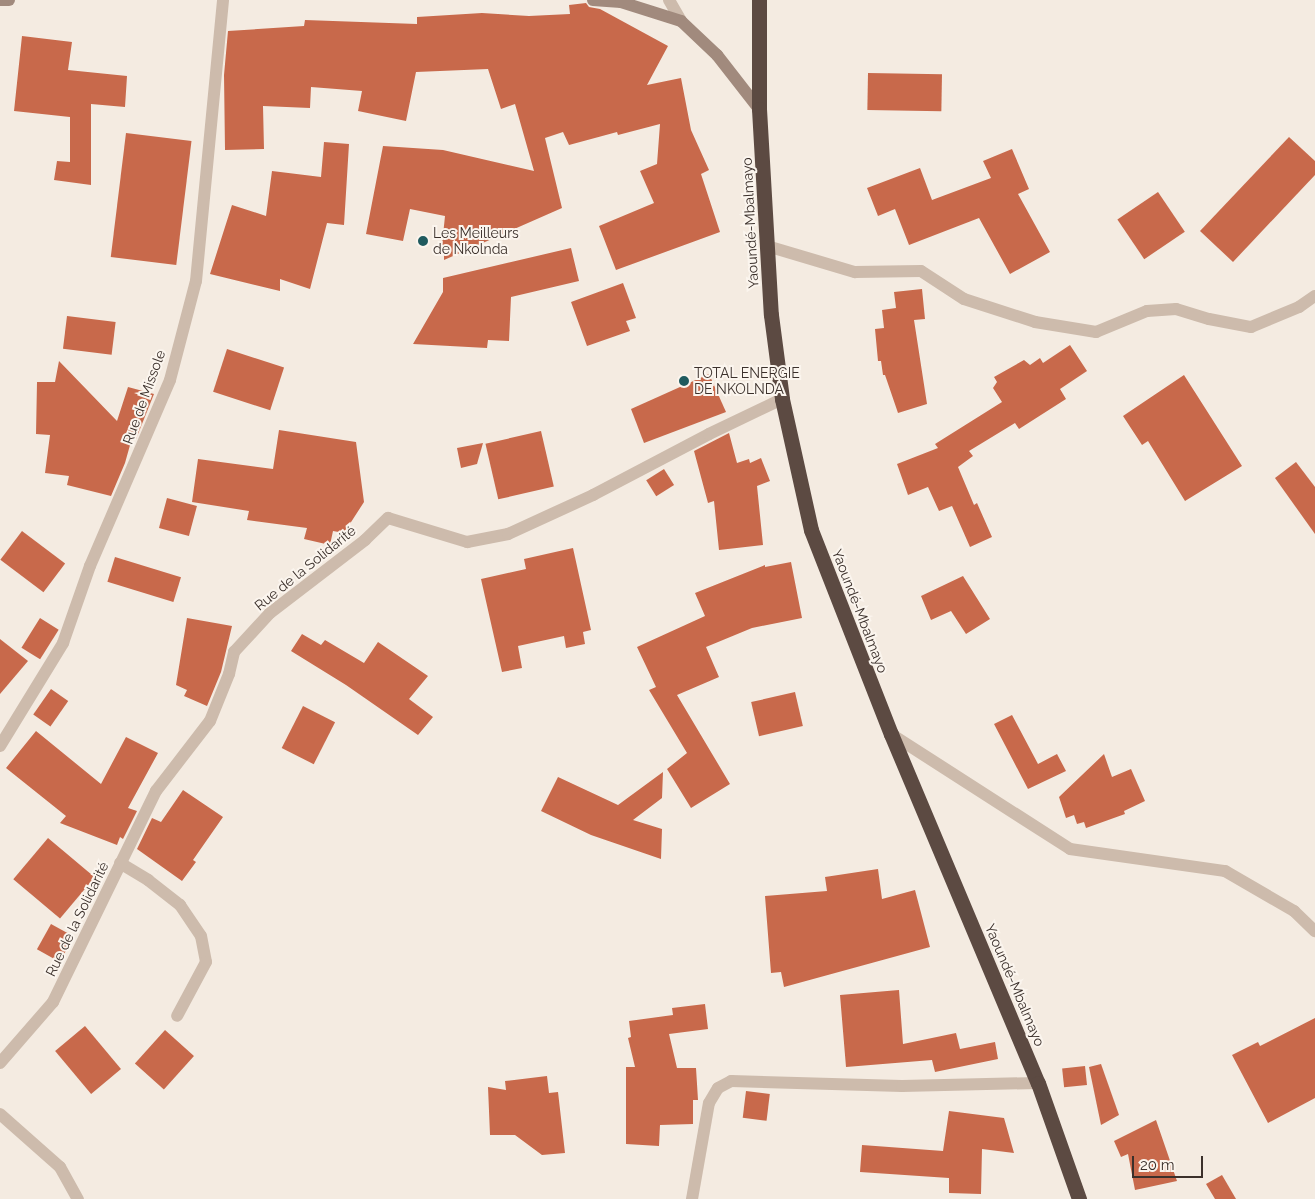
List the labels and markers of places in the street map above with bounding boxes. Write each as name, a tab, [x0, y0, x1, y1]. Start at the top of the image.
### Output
place label: Les Meilleurs de Nkolnda	[433, 225, 519, 258]
marker: Les Meilleurs de Nkolnda	[417, 235, 429, 247]
place label: TOTAL ENERGIE DE NKOLNDA	[694, 365, 800, 398]
marker: TOTAL ENERGIE DE NKOLNDA	[678, 375, 690, 387]

